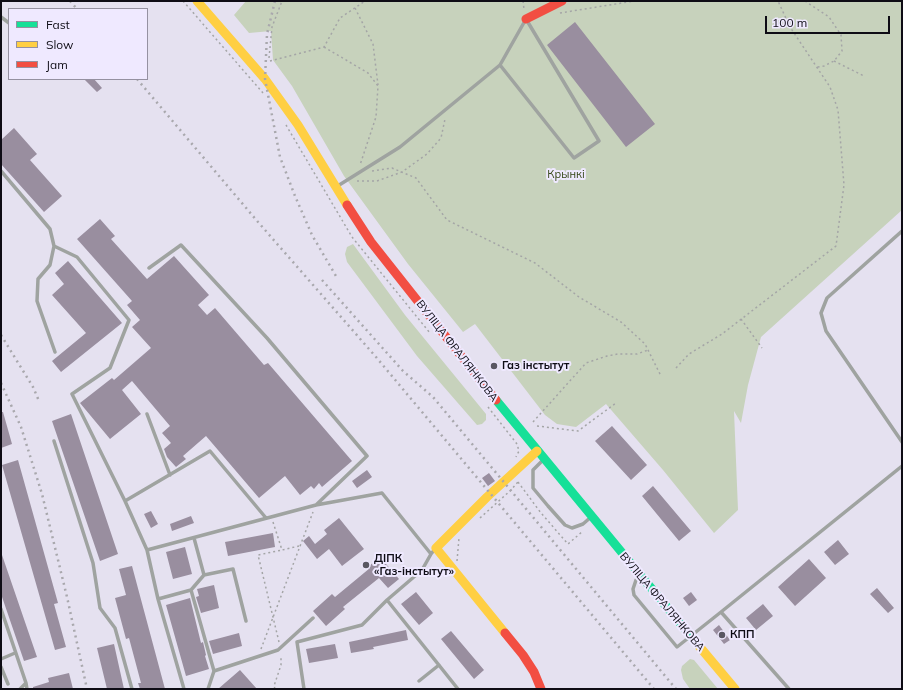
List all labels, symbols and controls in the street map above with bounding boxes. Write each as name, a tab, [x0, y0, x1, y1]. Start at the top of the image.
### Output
legend	[8, 8, 148, 80]
scale bar	[767, 8, 892, 34]
text: 100 m	[772, 15, 807, 30]
text: Fast	[46, 17, 70, 32]
text: Slow	[46, 37, 74, 52]
text: Jam	[46, 57, 68, 72]
park label: Крынкі	[547, 168, 585, 182]
street label: ВУЛІЦА ФРАЛЯНКОВА	[413, 298, 501, 404]
place label: Газ інстытут	[502, 359, 569, 373]
marker: Газ інстытут	[489, 361, 499, 371]
street label: ВУЛІЦА ФРАЛЯНКОВА	[617, 550, 707, 654]
place label: ДІПК «Газ-інстытут»	[374, 552, 454, 578]
marker: ДІПК «Газ-інстытут»	[361, 560, 371, 570]
place label: КПП	[730, 628, 755, 642]
marker: КПП	[717, 630, 727, 640]

